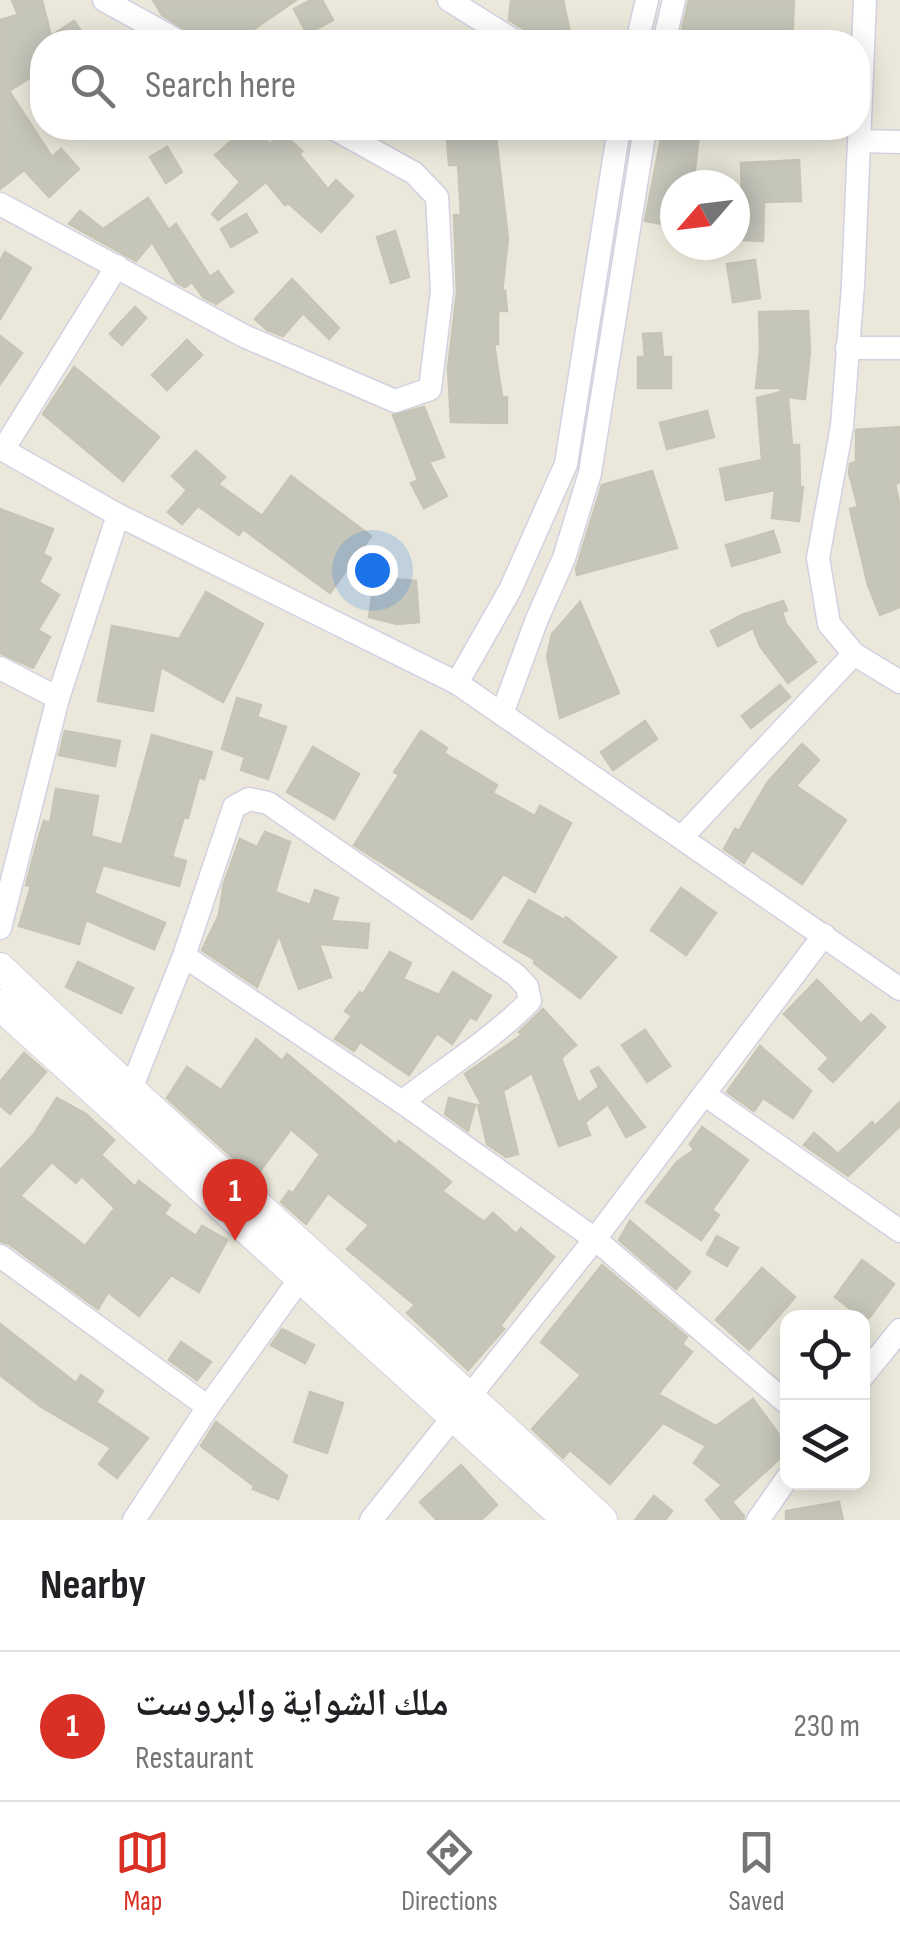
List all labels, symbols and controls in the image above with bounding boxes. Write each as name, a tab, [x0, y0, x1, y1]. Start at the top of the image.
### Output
search box	[30, 30, 870, 140]
icon: search	[65, 58, 120, 113]
text: Search here	[145, 63, 296, 108]
north arrow	[660, 170, 750, 260]
your location	[347, 545, 398, 596]
pin: 1	[202, 1158, 268, 1241]
map controls	[780, 1310, 870, 1490]
button: locate	[780, 1310, 870, 1400]
button: layers	[780, 1400, 870, 1490]
text: Nearby	[40, 1560, 146, 1611]
text: ملك الشواية والبروست	[135, 1681, 449, 1726]
text: 1	[66, 1707, 79, 1746]
text: 230 m	[793, 1707, 860, 1746]
text: Restaurant	[135, 1739, 254, 1778]
tab: Map	[115, 1825, 170, 1918]
tab: Directions	[401, 1825, 498, 1918]
tab: Saved	[728, 1825, 785, 1918]

